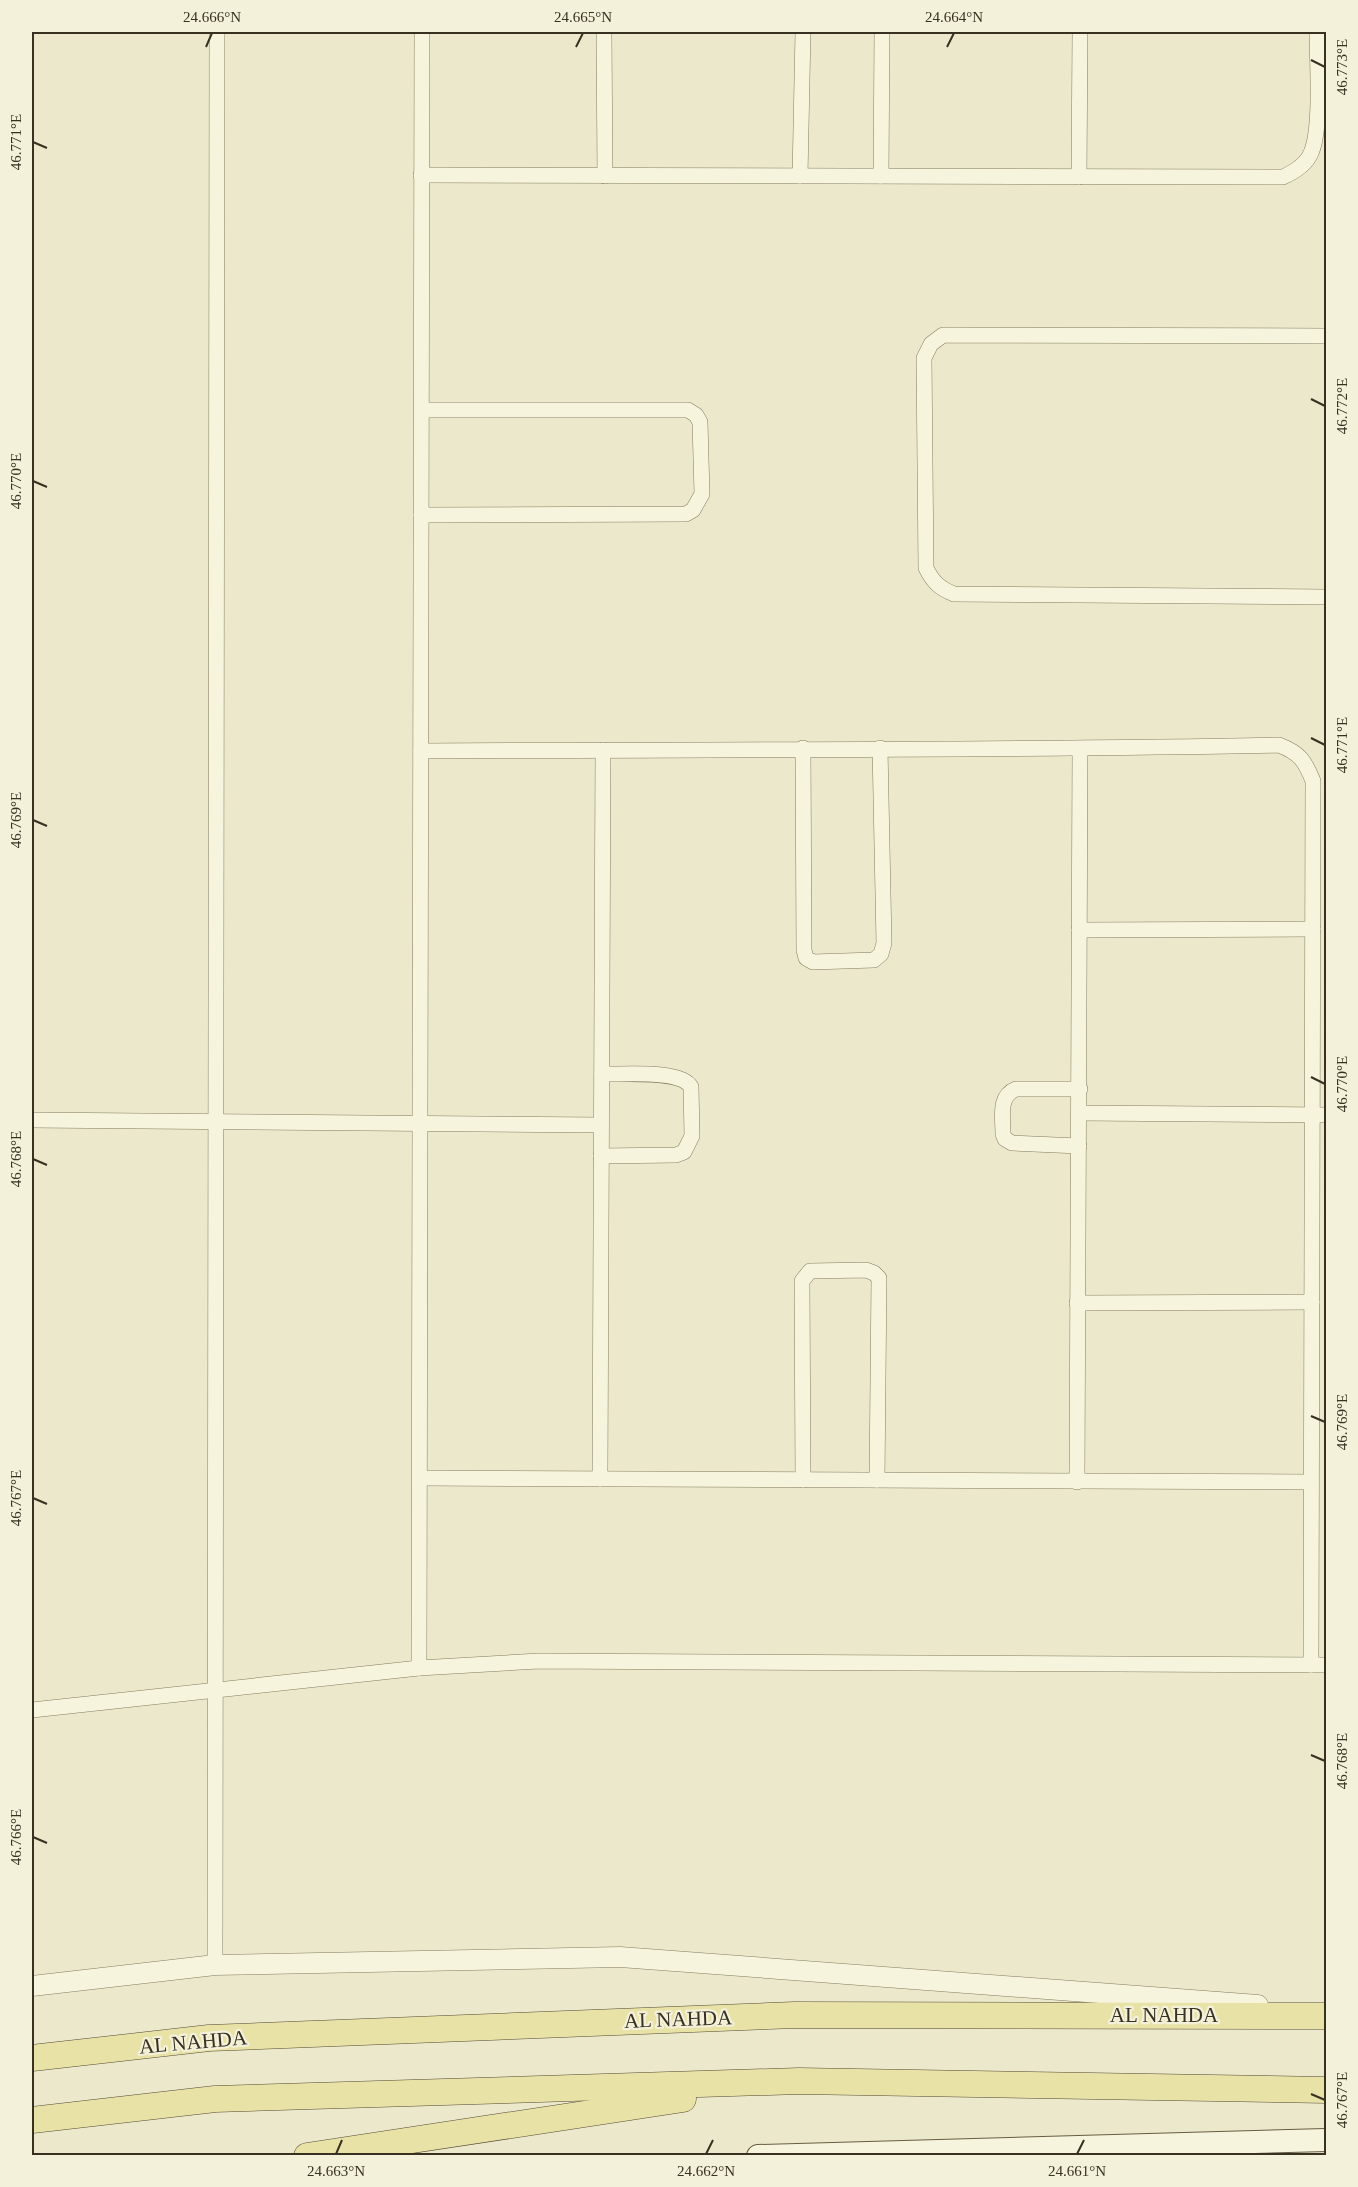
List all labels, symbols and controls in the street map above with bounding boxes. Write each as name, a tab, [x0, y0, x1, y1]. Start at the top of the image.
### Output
text: 24.666°N	[183, 9, 241, 25]
text: 24.665°N	[554, 9, 612, 25]
text: 24.664°N	[925, 9, 983, 25]
text: 46.773°E	[1334, 39, 1350, 95]
text: 46.771°E	[8, 114, 24, 170]
text: 46.772°E	[1334, 378, 1350, 434]
text: 46.770°E	[8, 453, 24, 509]
text: 46.771°E	[1334, 717, 1350, 773]
text: 46.769°E	[8, 792, 24, 848]
text: 46.770°E	[1334, 1056, 1350, 1112]
text: 46.768°E	[8, 1131, 24, 1187]
text: 46.769°E	[1334, 1394, 1350, 1450]
text: 46.767°E	[8, 1470, 24, 1526]
text: 46.768°E	[1334, 1733, 1350, 1789]
text: 46.766°E	[8, 1809, 24, 1865]
street label: AL NAHDA	[1110, 2003, 1219, 2027]
street label: AL NAHDA	[623, 2005, 733, 2033]
street label: AL NAHDA	[138, 2025, 249, 2059]
text: 46.767°E	[1334, 2072, 1350, 2128]
text: 24.663°N	[307, 2163, 365, 2179]
text: 24.662°N	[677, 2163, 735, 2179]
text: 24.661°N	[1048, 2163, 1106, 2179]

